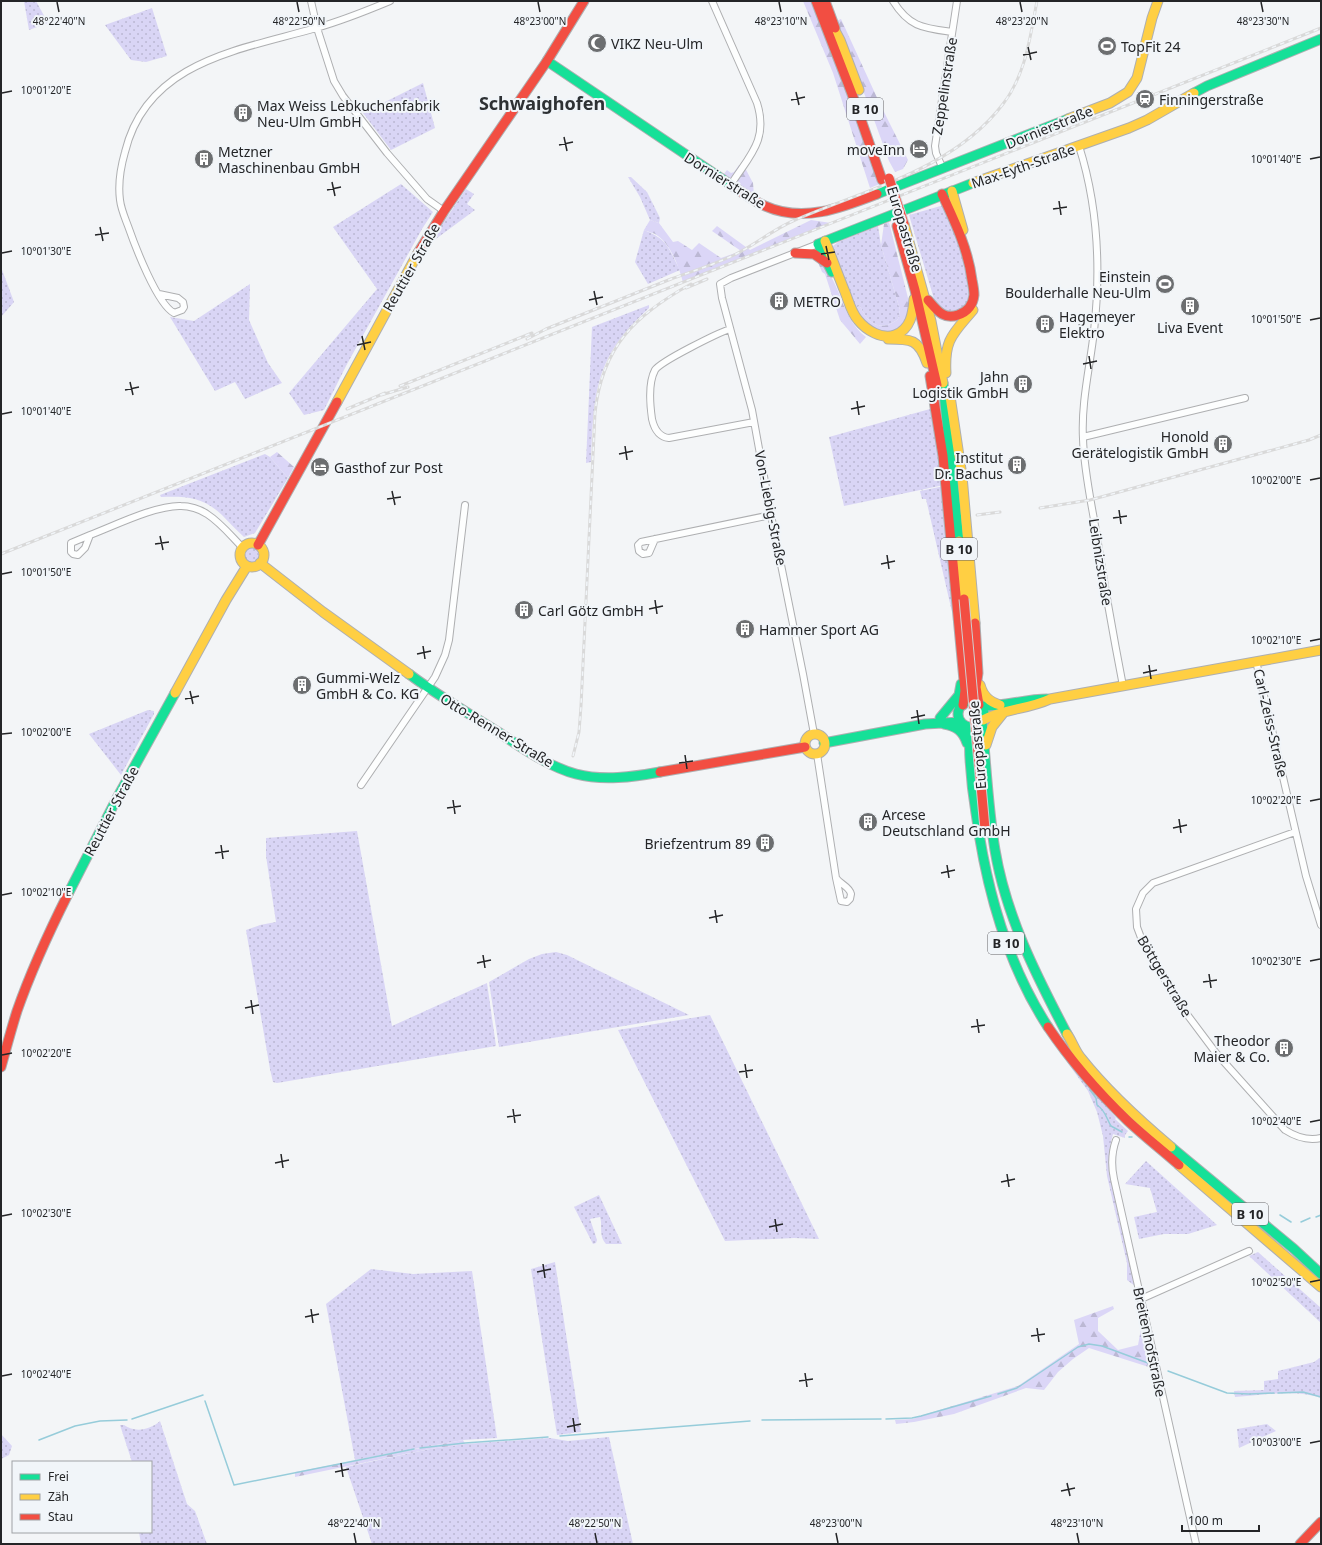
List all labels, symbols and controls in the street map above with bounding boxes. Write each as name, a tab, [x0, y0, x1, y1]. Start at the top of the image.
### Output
text: 48°22'40"N	[33, 14, 85, 28]
text: 48°22'50"N	[273, 14, 325, 28]
text: 48°23'00"N	[514, 14, 566, 28]
text: 48°23'10"N	[755, 14, 807, 28]
text: 48°23'20"N	[996, 14, 1048, 28]
text: 48°23'30"N	[1237, 14, 1289, 28]
mosque icon: VIKZ Neu-Ulm	[586, 32, 608, 54]
place label: VIKZ Neu-Ulm	[611, 34, 703, 53]
sports icon: TopFit 24	[1096, 35, 1118, 57]
street label: Zeppelinstraße	[927, 36, 961, 136]
place label: TopFit 24	[1121, 37, 1180, 56]
text: 10°01'20"E	[21, 83, 71, 97]
station icon: Finningerstraße	[1134, 88, 1156, 110]
place label: Finningerstraße	[1159, 90, 1264, 109]
district label: Schwaighofen	[479, 91, 605, 115]
place label: Max Weiss Lebkuchenfabrik Neu-Ulm GmbH	[257, 96, 440, 131]
road number: B 10	[847, 98, 883, 120]
street label: Dornierstraße	[1003, 101, 1095, 153]
building icon: Max Weiss Lebkuchenfabrik Neu-Ulm GmbH	[232, 102, 254, 124]
hotel icon: moveInn	[908, 138, 930, 160]
street label: Max-Eyth-Straße	[969, 139, 1077, 193]
place label: moveInn	[847, 140, 905, 159]
place label: Metzner Maschinenbau GmbH	[218, 142, 360, 177]
street label: Dornierstraße	[681, 147, 769, 213]
building icon: Metzner Maschinenbau GmbH	[193, 148, 215, 170]
text: 10°01'40"E	[1251, 152, 1301, 166]
street label: Europastraße	[883, 184, 927, 274]
street label: Reuttier Straße	[378, 219, 444, 315]
text: 10°01'30"E	[21, 244, 71, 258]
place label: Einstein Boulderhalle Neu-Ulm	[1005, 267, 1151, 302]
sports icon: Einstein Boulderhalle Neu-Ulm	[1154, 273, 1176, 295]
building icon: METRO	[768, 290, 790, 312]
place label: METRO	[793, 292, 841, 311]
building icon: Liva Event	[1179, 295, 1201, 317]
place label: Hagemeyer Elektro	[1059, 307, 1135, 342]
text: 10°01'50"E	[1251, 312, 1301, 326]
building icon: Hagemeyer Elektro	[1034, 313, 1056, 335]
place label: Liva Event	[1157, 318, 1223, 337]
place label: Jahn Logistik GmbH	[912, 367, 1009, 402]
building icon: Jahn Logistik GmbH	[1012, 373, 1034, 395]
text: 10°01'40"E	[21, 404, 71, 418]
place label: Honold Gerätelogistik GmbH	[1072, 427, 1209, 462]
building icon: Honold Gerätelogistik GmbH	[1212, 433, 1234, 455]
place label: Institut Dr. Bachus	[934, 448, 1003, 483]
street label: Von-Liebig-Straße	[751, 449, 791, 567]
building icon: Institut Dr. Bachus	[1006, 454, 1028, 476]
hotel icon: Gasthof zur Post	[309, 456, 331, 478]
place label: Gasthof zur Post	[334, 458, 443, 477]
text: 10°02'00"E	[1251, 473, 1301, 487]
street label: Leibnizstraße	[1085, 517, 1117, 607]
road number: B 10	[941, 538, 977, 560]
text: 10°01'50"E	[21, 565, 71, 579]
building icon: Carl Götz GmbH	[513, 599, 535, 621]
place label: Carl Götz GmbH	[538, 601, 644, 620]
building icon: Hammer Sport AG	[734, 618, 756, 640]
place label: Hammer Sport AG	[759, 620, 879, 639]
text: 10°02'10"E	[1251, 633, 1301, 647]
street label: Carl-Zeiss-Straße	[1249, 667, 1293, 779]
place label: Gummi-Welz GmbH & Co. KG	[316, 668, 419, 703]
building icon: Gummi-Welz GmbH & Co. KG	[291, 674, 313, 696]
street label: Otto-Renner-Straße	[437, 689, 557, 771]
street label: Europastraße	[964, 700, 990, 790]
text: 10°02'00"E	[21, 725, 71, 739]
street label: Reuttier Straße	[79, 763, 143, 859]
text: 10°02'20"E	[1251, 793, 1301, 807]
place label: Arcese Deutschland GmbH	[882, 805, 1011, 840]
building icon: Arcese Deutschland GmbH	[857, 811, 879, 833]
building icon: Briefzentrum 89	[754, 832, 776, 854]
place label: Briefzentrum 89	[644, 834, 751, 853]
text: 10°02'10"E	[21, 885, 71, 899]
road number: B 10	[988, 932, 1024, 954]
street label: Böttgerstraße	[1133, 932, 1197, 1020]
text: 10°02'30"E	[1251, 954, 1301, 968]
place label: Theodor Maier & Co.	[1194, 1031, 1270, 1066]
building icon: Theodor Maier & Co.	[1273, 1037, 1295, 1059]
text: 10°02'20"E	[21, 1046, 71, 1060]
text: 10°02'40"E	[1251, 1114, 1301, 1128]
road number: B 10	[1232, 1203, 1268, 1225]
text: 10°02'30"E	[21, 1206, 71, 1220]
text: 10°02'50"E	[1251, 1275, 1301, 1289]
street label: Breitenhofstraße	[1129, 1285, 1171, 1399]
text: 10°02'40"E	[21, 1367, 71, 1381]
text: 10°03'00"E	[1251, 1435, 1301, 1449]
legend	[12, 1461, 152, 1533]
text: Frei	[48, 1468, 69, 1485]
text: Zäh	[48, 1488, 69, 1505]
scale bar	[1182, 1507, 1259, 1533]
text: Stau	[48, 1508, 73, 1525]
text: 100 m	[1188, 1512, 1223, 1529]
text: 48°22'40"N	[328, 1516, 380, 1530]
text: 48°22'50"N	[569, 1516, 621, 1530]
text: 48°23'00"N	[810, 1516, 862, 1530]
text: 48°23'10"N	[1051, 1516, 1103, 1530]

